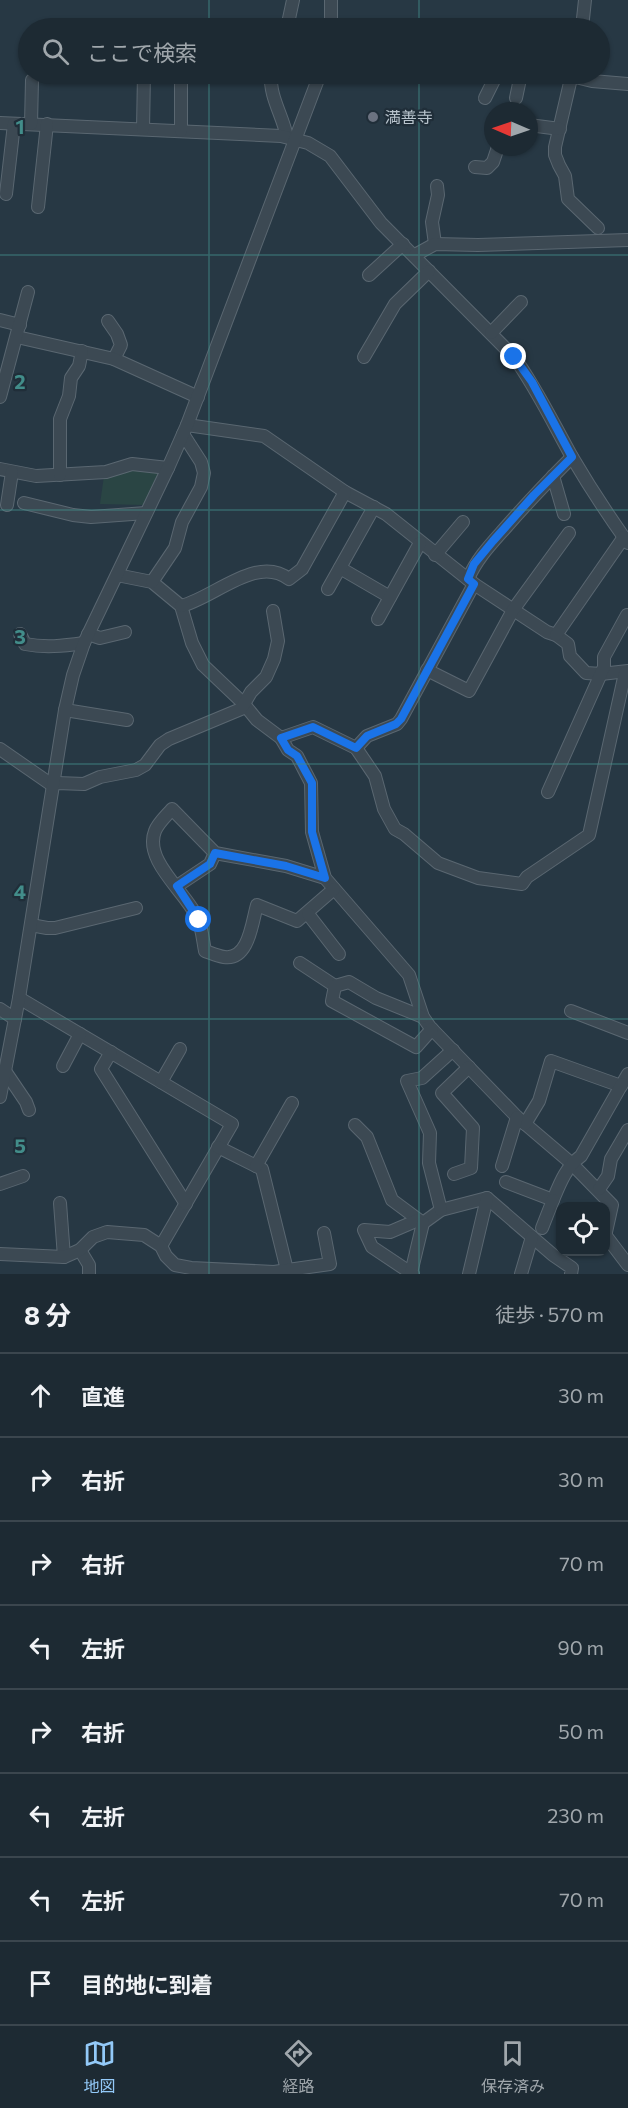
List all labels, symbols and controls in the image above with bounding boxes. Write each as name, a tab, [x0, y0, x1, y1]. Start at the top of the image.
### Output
search box	[18, 18, 610, 84]
icon: search	[39, 35, 72, 68]
text: ここで検索	[87, 39, 197, 66]
north arrow	[484, 102, 538, 156]
place label: 満善寺	[385, 107, 433, 126]
marker: 満善寺	[366, 110, 380, 124]
text: 1	[15, 114, 25, 138]
route end	[500, 343, 526, 369]
text: 2	[14, 369, 26, 393]
text: 3	[14, 624, 26, 648]
text: 4	[14, 879, 26, 903]
route start	[185, 906, 211, 932]
text: 5	[14, 1133, 26, 1157]
map controls	[556, 1202, 610, 1256]
button: locate	[556, 1202, 610, 1256]
text: 8 分	[24, 1299, 71, 1330]
text: 徒歩 · 570 m	[495, 1302, 604, 1326]
icon: ahead	[24, 1379, 57, 1412]
text: 直進	[81, 1383, 125, 1410]
text: 30 m	[558, 1383, 604, 1407]
icon: right	[24, 1463, 57, 1496]
text: 右折	[81, 1467, 125, 1494]
text: 30 m	[558, 1467, 604, 1491]
icon: right	[24, 1547, 57, 1580]
text: 右折	[81, 1551, 125, 1578]
text: 70 m	[559, 1551, 604, 1575]
icon: left	[24, 1631, 57, 1664]
text: 左折	[81, 1635, 125, 1662]
text: 90 m	[558, 1635, 604, 1659]
icon: right	[24, 1715, 57, 1748]
text: 右折	[81, 1719, 125, 1746]
text: 50 m	[558, 1719, 604, 1743]
icon: left	[24, 1799, 57, 1832]
text: 左折	[81, 1803, 125, 1830]
text: 230 m	[547, 1803, 604, 1827]
icon: left	[24, 1883, 57, 1916]
text: 左折	[81, 1887, 125, 1914]
text: 70 m	[559, 1887, 604, 1911]
icon: arrive	[24, 1967, 57, 2000]
text: 目的地に到着	[81, 1971, 213, 1998]
tab: 地図	[83, 2037, 116, 2097]
tab: 経路	[282, 2037, 315, 2097]
tab: 保存済み	[481, 2037, 545, 2097]

